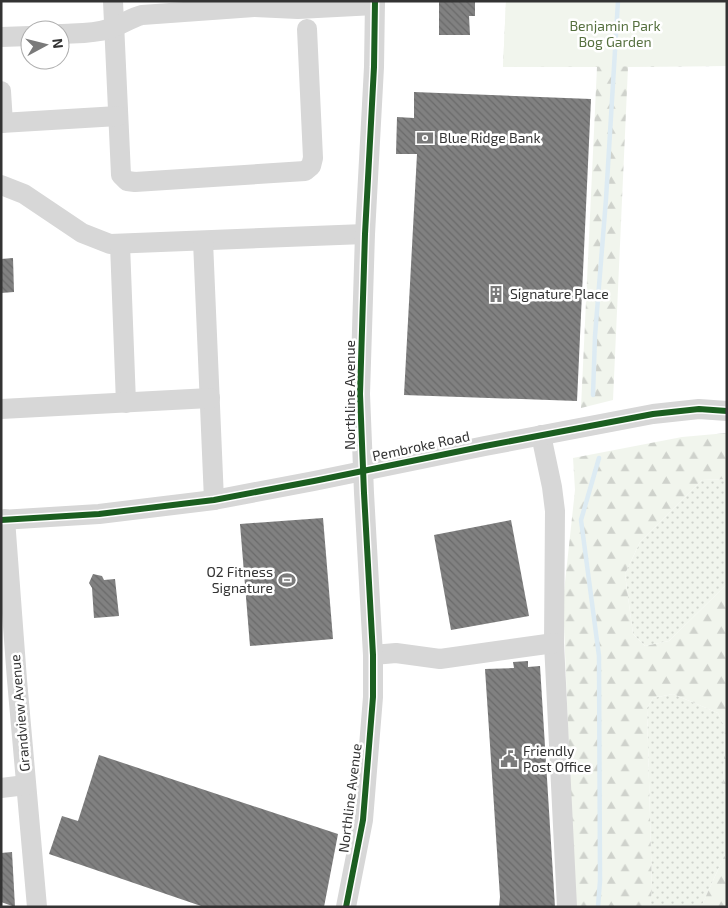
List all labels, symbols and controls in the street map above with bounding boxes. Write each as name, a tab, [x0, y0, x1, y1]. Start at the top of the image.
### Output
park label: Benjamin Park Bog Garden	[569, 17, 661, 50]
north arrow	[20, 20, 70, 70]
text: N	[49, 37, 67, 49]
bank icon: Blue Ridge Bank	[415, 128, 435, 148]
place label: Blue Ridge Bank	[439, 129, 541, 146]
building icon: Signature Place	[486, 284, 506, 304]
place label: Signature Place	[510, 285, 609, 302]
street label: Northline Avenue	[341, 340, 358, 450]
street label: Pembroke Road	[371, 427, 471, 464]
place label: O2 Fitness Signature	[206, 563, 273, 596]
sports icon: O2 Fitness Signature	[277, 570, 297, 590]
street label: Grandview Avenue	[6, 654, 33, 772]
street label: Northline Avenue	[334, 742, 365, 854]
place label: Friendly Post Office	[523, 742, 591, 775]
public building icon: Friendly Post Office	[499, 749, 519, 769]

